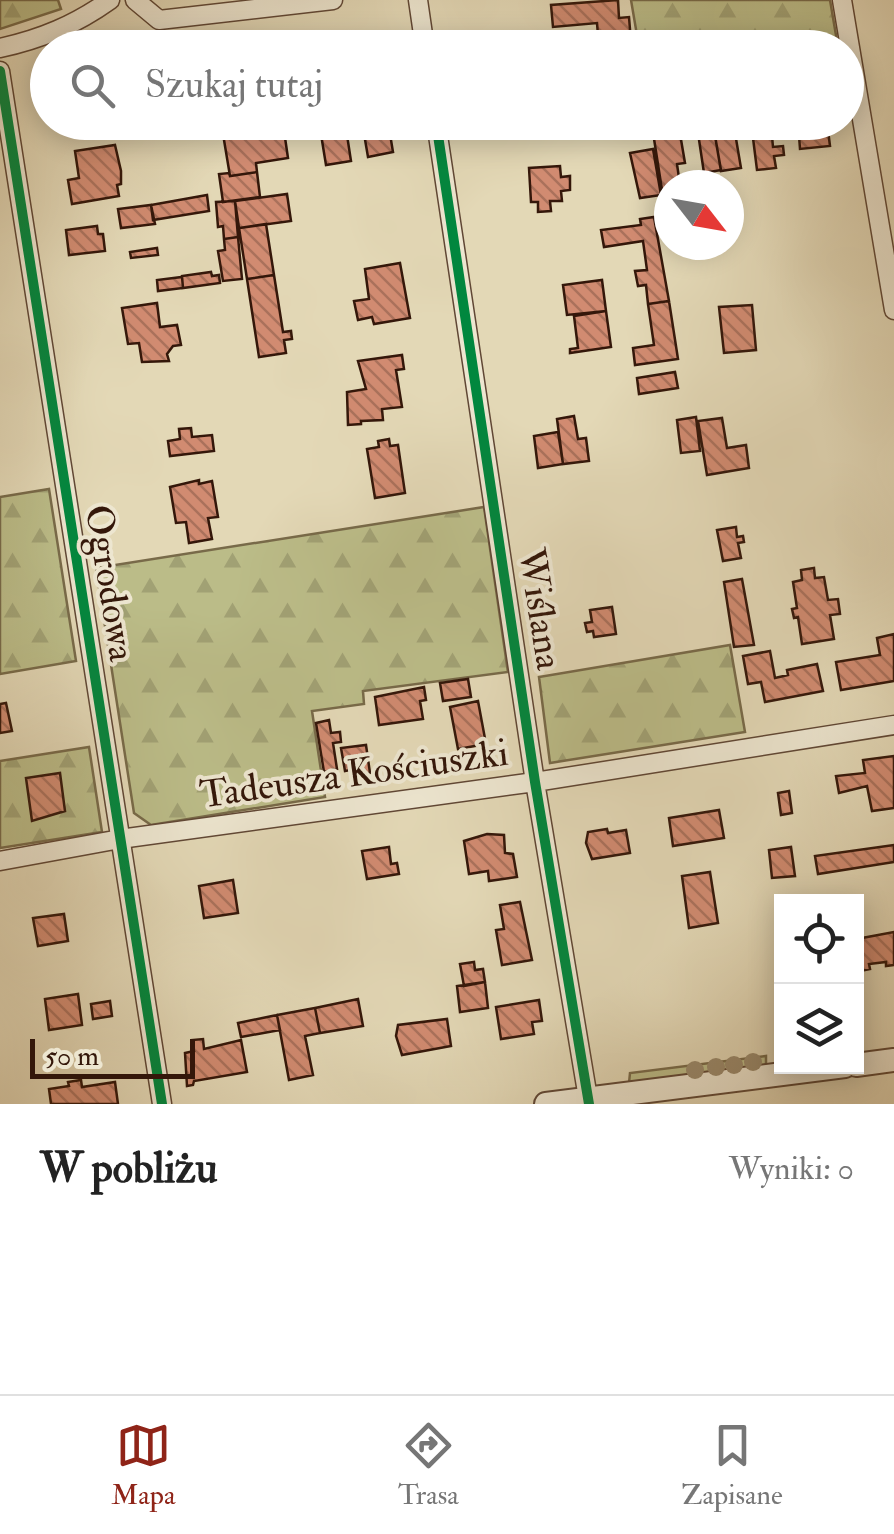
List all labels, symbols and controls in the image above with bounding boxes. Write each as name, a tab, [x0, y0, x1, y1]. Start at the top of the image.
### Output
search box	[30, 30, 864, 140]
icon: search	[65, 58, 120, 113]
text: Szukaj tutaj	[145, 61, 323, 109]
north arrow	[654, 170, 744, 260]
street label: Ogrodowa	[74, 501, 146, 665]
street label: Wiślana	[507, 544, 573, 674]
street label: Tadeusza Kościuszki	[197, 729, 511, 819]
map controls	[774, 894, 864, 1074]
button: locate	[774, 894, 864, 984]
button: layers	[774, 984, 864, 1074]
scale bar	[30, 1034, 195, 1078]
text: 50 m	[45, 1039, 99, 1074]
text: W pobliżu	[40, 1143, 217, 1195]
text: Wyniki: 0	[729, 1149, 854, 1189]
tab: Mapa	[111, 1418, 175, 1513]
tab: Trasa	[398, 1418, 459, 1513]
tab: Zapisane	[681, 1418, 783, 1513]

